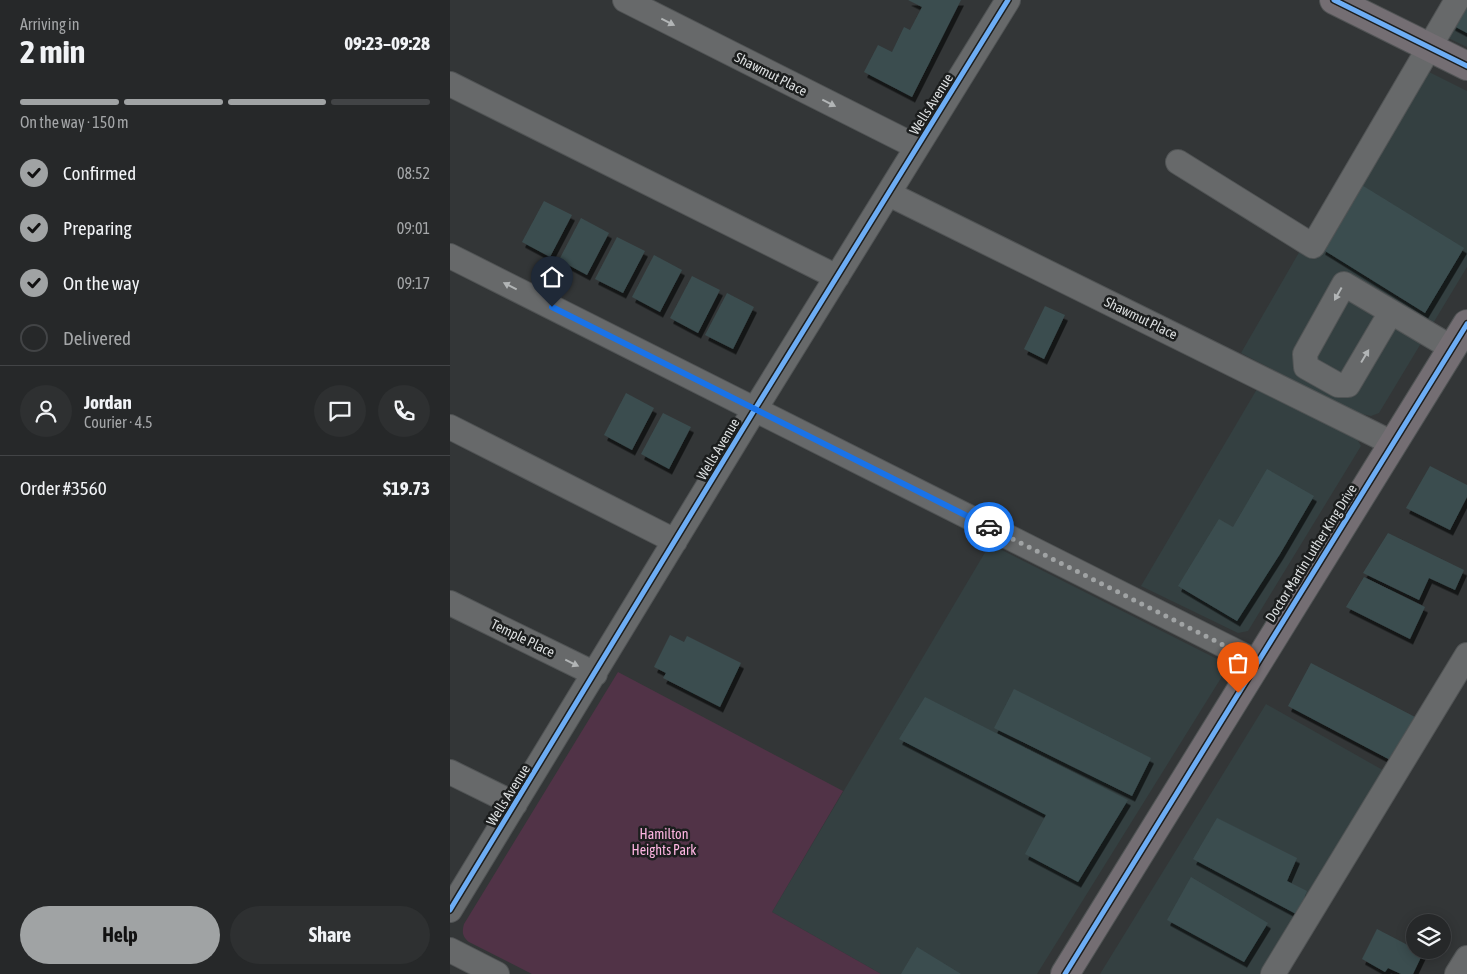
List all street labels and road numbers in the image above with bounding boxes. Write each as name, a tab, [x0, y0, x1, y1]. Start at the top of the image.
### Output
street label: Shawmut Place	[732, 49, 810, 99]
street label: Wells Avenue	[906, 70, 956, 138]
street label: Shawmut Place	[1102, 294, 1180, 342]
street label: Wells Avenue	[693, 415, 743, 483]
street label: Doctor Martin Luther King Drive	[1262, 481, 1360, 625]
street label: Temple Place	[489, 616, 557, 660]
street label: Wells Avenue	[483, 761, 533, 829]

